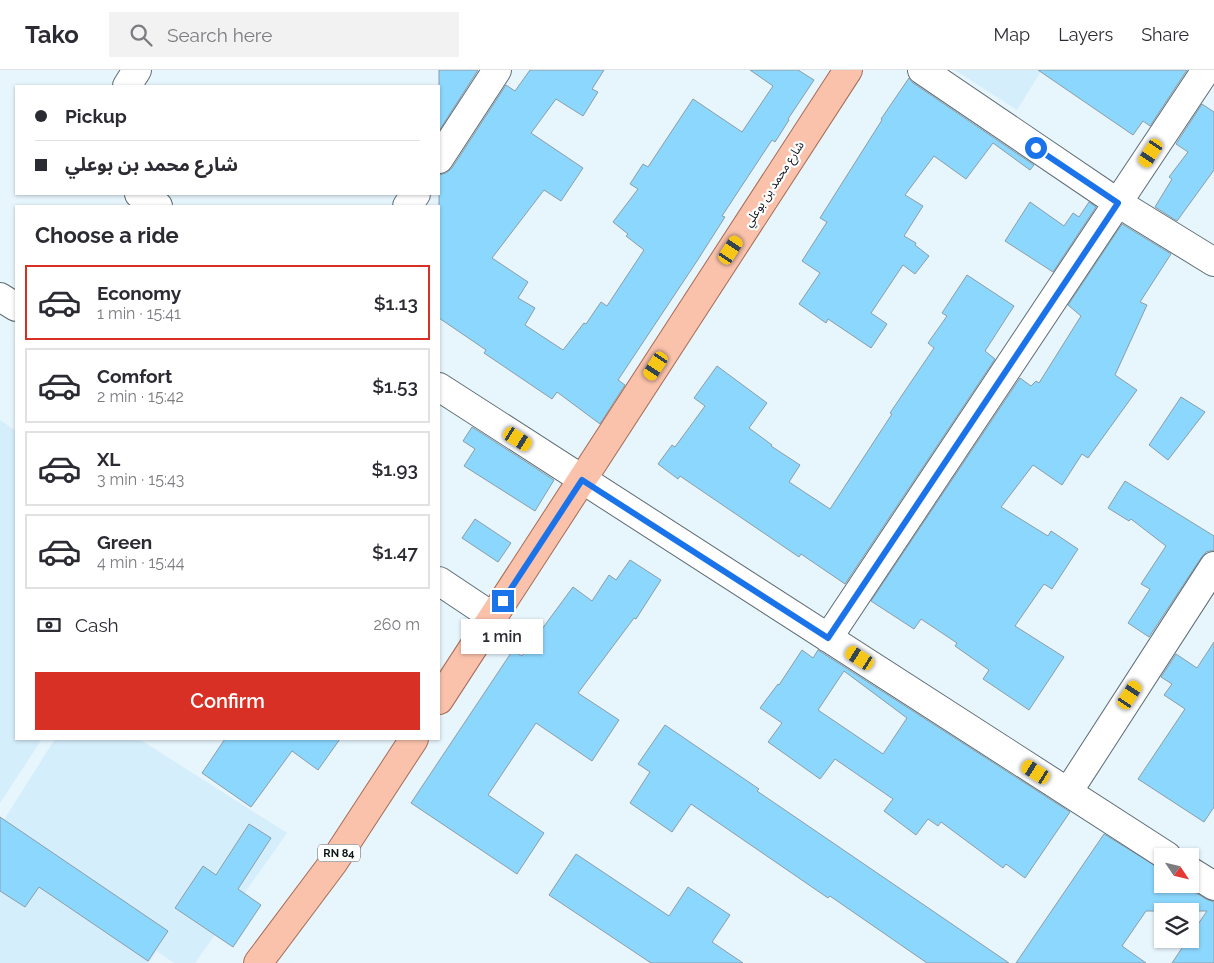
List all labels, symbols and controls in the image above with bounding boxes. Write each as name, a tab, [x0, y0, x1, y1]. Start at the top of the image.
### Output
search box	[109, 12, 459, 57]
text: Tako	[25, 20, 79, 49]
icon: search	[127, 21, 155, 49]
text: Search here	[167, 24, 272, 46]
text: Map	[994, 24, 1030, 45]
text: Layers	[1058, 24, 1113, 45]
text: Share	[1141, 24, 1189, 45]
text: Pickup	[65, 105, 127, 127]
car	[1136, 136, 1165, 170]
route start	[1025, 137, 1047, 159]
street label: شارع محمد بن بوعلي	[741, 139, 809, 231]
text: شارع محمد بن بوعلي	[65, 153, 238, 175]
text: Choose a ride	[35, 222, 179, 248]
car	[716, 233, 745, 267]
icon: car	[37, 280, 82, 325]
text: Economy	[97, 282, 181, 304]
text: $1.13	[374, 292, 418, 314]
text: 1 min · 15:41	[97, 304, 181, 323]
car	[641, 349, 670, 383]
icon: car	[37, 363, 82, 408]
text: Comfort	[97, 365, 172, 387]
text: $1.53	[372, 375, 418, 397]
text: 2 min · 15:42	[97, 387, 184, 406]
car	[501, 425, 534, 453]
icon: car	[37, 446, 82, 491]
text: XL	[97, 448, 120, 470]
text: $1.93	[371, 458, 418, 480]
text: 3 min · 15:43	[97, 470, 184, 489]
icon: car	[37, 529, 82, 574]
text: Green	[97, 531, 152, 553]
text: $1.47	[372, 541, 418, 563]
text: 4 min · 15:44	[97, 553, 185, 572]
route end	[492, 590, 514, 612]
icon: cash	[35, 611, 63, 639]
text: Cash	[75, 614, 119, 636]
text: 260 m	[373, 615, 420, 634]
callout: 1 min	[462, 618, 544, 654]
text: 1 min	[482, 627, 522, 646]
car	[843, 644, 876, 672]
button: Confirm	[35, 672, 420, 730]
car	[1115, 678, 1144, 712]
car	[1019, 758, 1052, 786]
road number: RN 84	[318, 844, 360, 861]
north arrow	[1154, 848, 1199, 892]
map controls	[1154, 848, 1199, 948]
button: layers	[1154, 903, 1199, 948]

